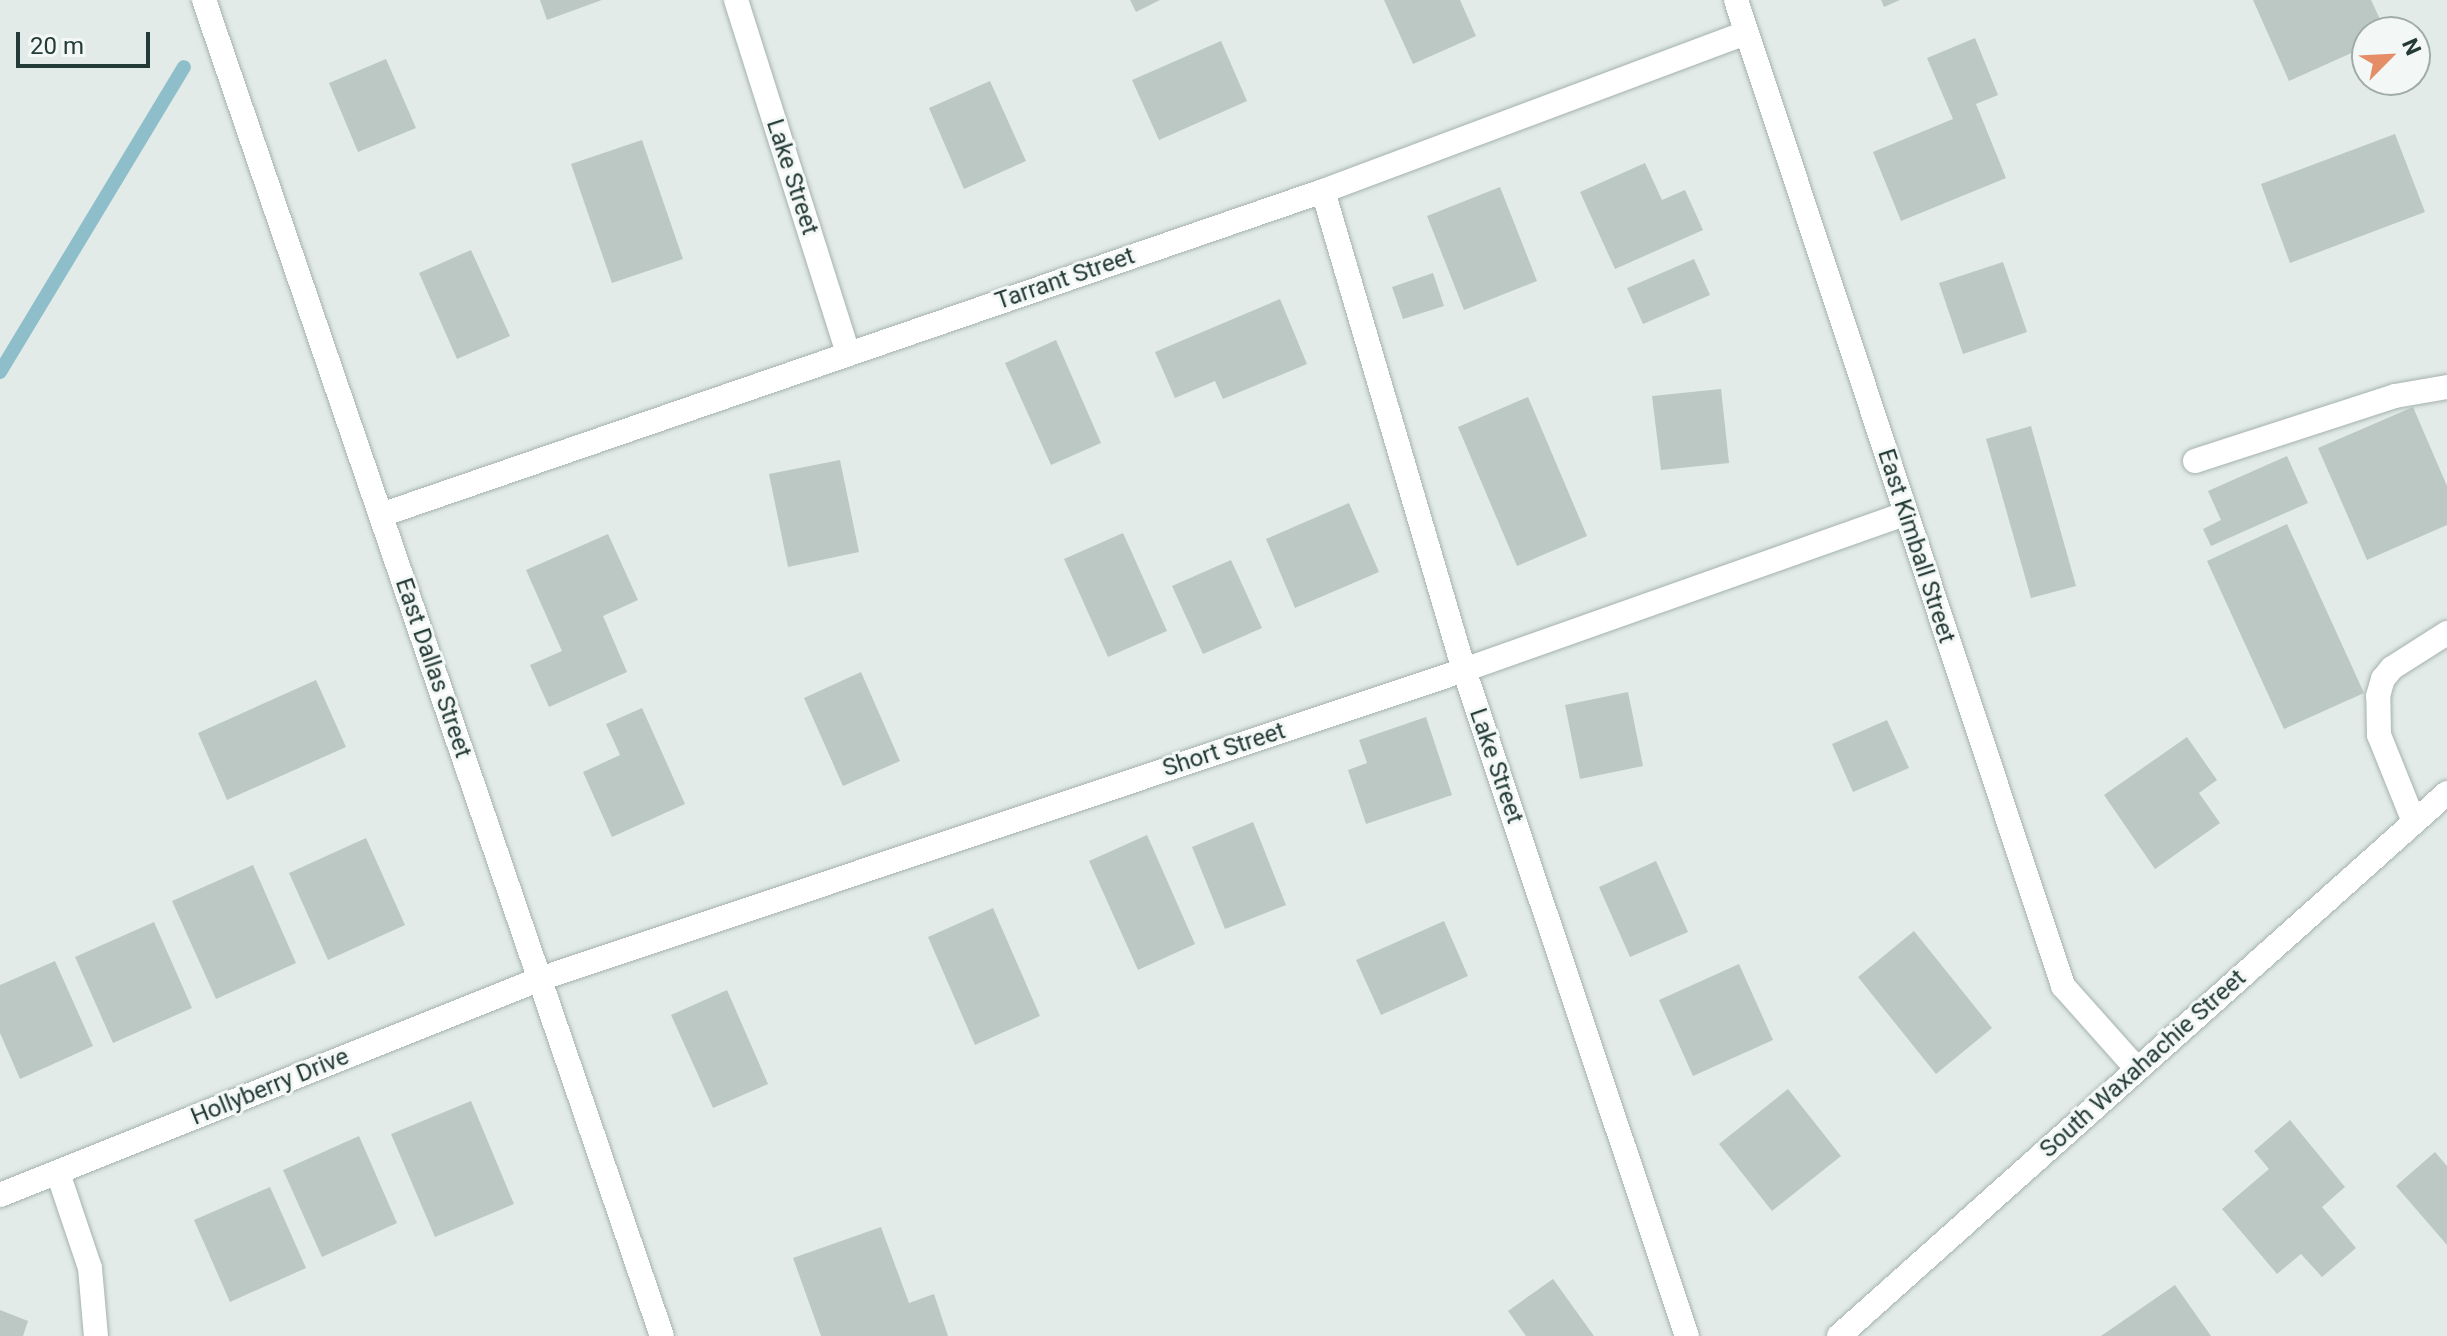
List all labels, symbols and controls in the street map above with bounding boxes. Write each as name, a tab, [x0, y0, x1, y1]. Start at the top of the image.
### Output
scale bar	[20, 16, 154, 66]
north arrow	[2351, 16, 2431, 96]
text: 20 m	[30, 32, 84, 60]
text: N	[2397, 35, 2426, 59]
street label: Lake Street	[760, 116, 824, 238]
street label: Tarrant Street	[992, 242, 1138, 316]
street label: East Kimball Street	[1871, 445, 1961, 647]
street label: East Dallas Street	[389, 574, 477, 762]
street label: Lake Street	[1463, 705, 1529, 827]
street label: Short Street	[1159, 717, 1289, 783]
street label: South Waxahachie Street	[2034, 964, 2252, 1164]
street label: Hollyberry Drive	[187, 1042, 353, 1132]

